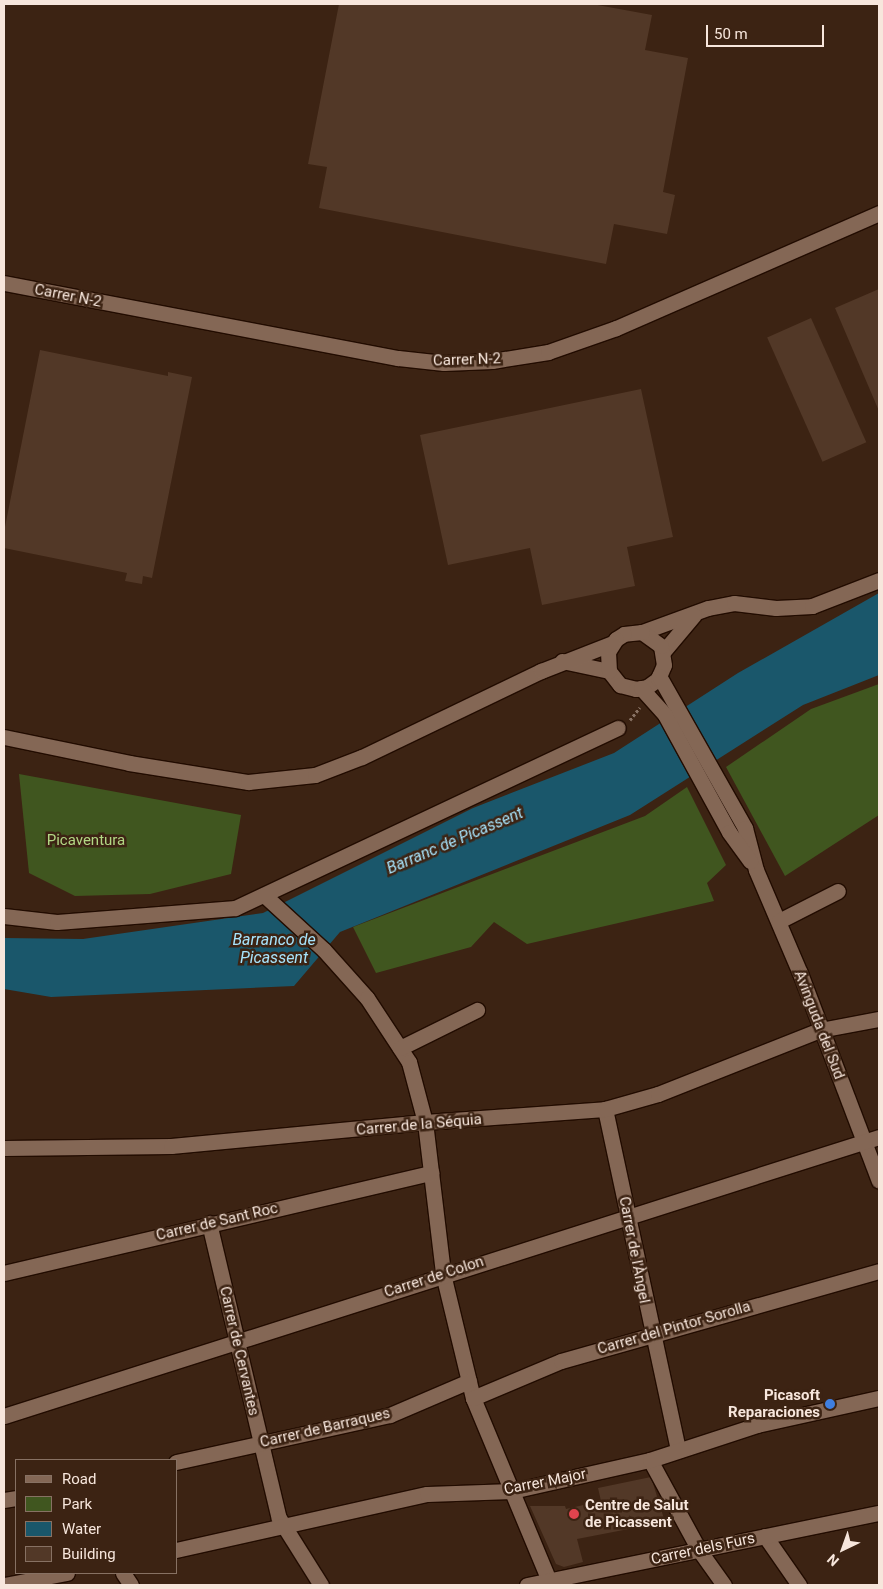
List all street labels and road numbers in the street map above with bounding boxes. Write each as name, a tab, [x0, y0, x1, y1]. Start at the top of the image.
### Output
street label: Carrer N-2	[33, 281, 103, 311]
street label: Carrer N-2	[433, 350, 501, 370]
street label: Avinguda del Sud	[790, 968, 848, 1082]
street label: Carrer de la Séquia	[356, 1111, 482, 1139]
street label: Carrer de l'Àngel	[615, 1195, 653, 1305]
street label: Carrer de Sant Roc	[154, 1199, 280, 1245]
street label: Carrer de Colon	[382, 1252, 486, 1302]
street label: Carrer de Cervantes	[215, 1285, 263, 1417]
street label: Carrer del Pintor Sorolla	[595, 1298, 753, 1358]
street label: Carrer de Barraques	[258, 1404, 392, 1452]
street label: Carrer Major	[502, 1465, 588, 1499]
street label: Carrer dels Furs	[650, 1529, 756, 1569]

